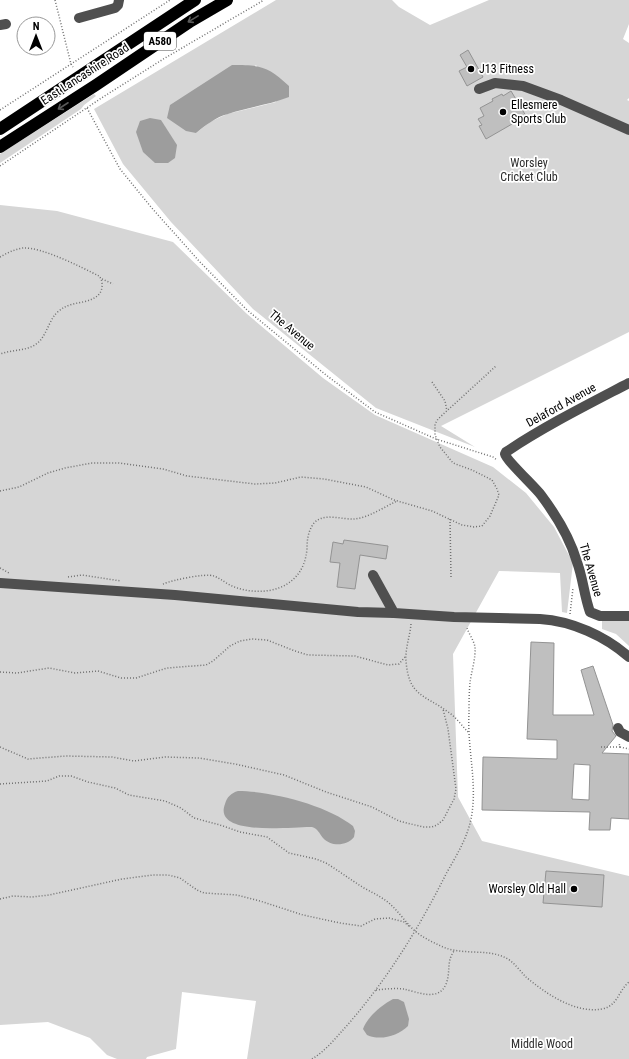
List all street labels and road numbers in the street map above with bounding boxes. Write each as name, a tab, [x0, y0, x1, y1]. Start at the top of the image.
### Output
road number: A580	[144, 32, 176, 50]
street label: East Lancashire Road	[38, 40, 132, 108]
street label: The Avenue	[266, 307, 318, 353]
street label: Delaford Avenue	[524, 380, 599, 430]
street label: The Avenue	[577, 542, 605, 599]

